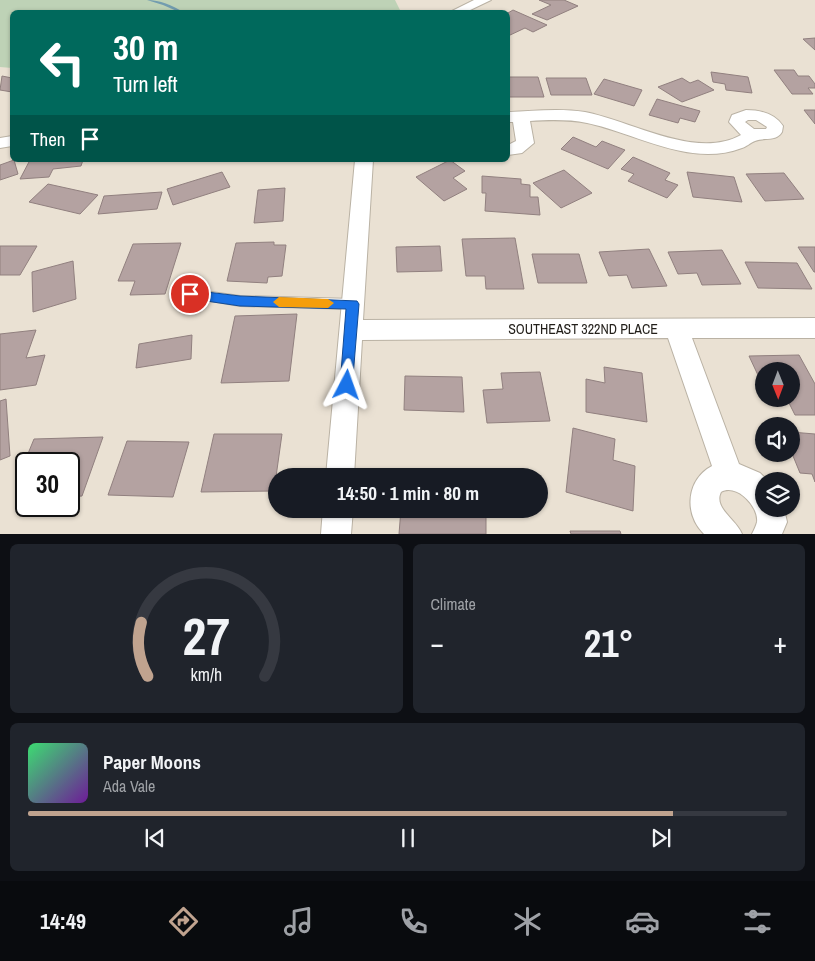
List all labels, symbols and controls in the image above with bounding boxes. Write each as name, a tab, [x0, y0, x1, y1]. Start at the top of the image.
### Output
text: 30 m	[113, 24, 178, 71]
icon: left	[30, 30, 95, 95]
text: Turn left	[113, 69, 178, 99]
icon: arrive	[76, 125, 104, 153]
text: Then	[30, 126, 66, 152]
pin	[169, 273, 211, 315]
icon: arrive	[176, 280, 204, 308]
street label: SOUTHEAST 322ND PLACE	[508, 320, 658, 338]
position arrow	[320, 358, 372, 410]
north arrow	[755, 362, 800, 408]
map controls	[755, 362, 800, 517]
button: sound	[755, 417, 800, 462]
speed limit sign: 30	[15, 452, 80, 517]
button: layers	[755, 472, 800, 517]
text: 14:50 · 1 min · 80 m	[337, 480, 479, 506]
text: Climate	[431, 593, 476, 615]
text: 27	[183, 601, 230, 671]
text: 21°	[584, 618, 634, 669]
text: −	[431, 624, 444, 662]
text: +	[774, 624, 787, 662]
text: km/h	[190, 663, 222, 687]
text: Paper Moons	[103, 749, 201, 775]
text: Ada Vale	[103, 775, 155, 797]
icon: previous	[141, 824, 169, 852]
icon: pause	[394, 824, 422, 852]
icon: next	[647, 824, 675, 852]
icon: directions	[166, 904, 201, 939]
icon: music	[281, 904, 316, 939]
icon: phone	[396, 904, 431, 939]
icon: climate	[510, 904, 545, 939]
icon: car	[625, 904, 660, 939]
icon: filters	[740, 904, 775, 939]
text: 14:49	[40, 906, 86, 936]

